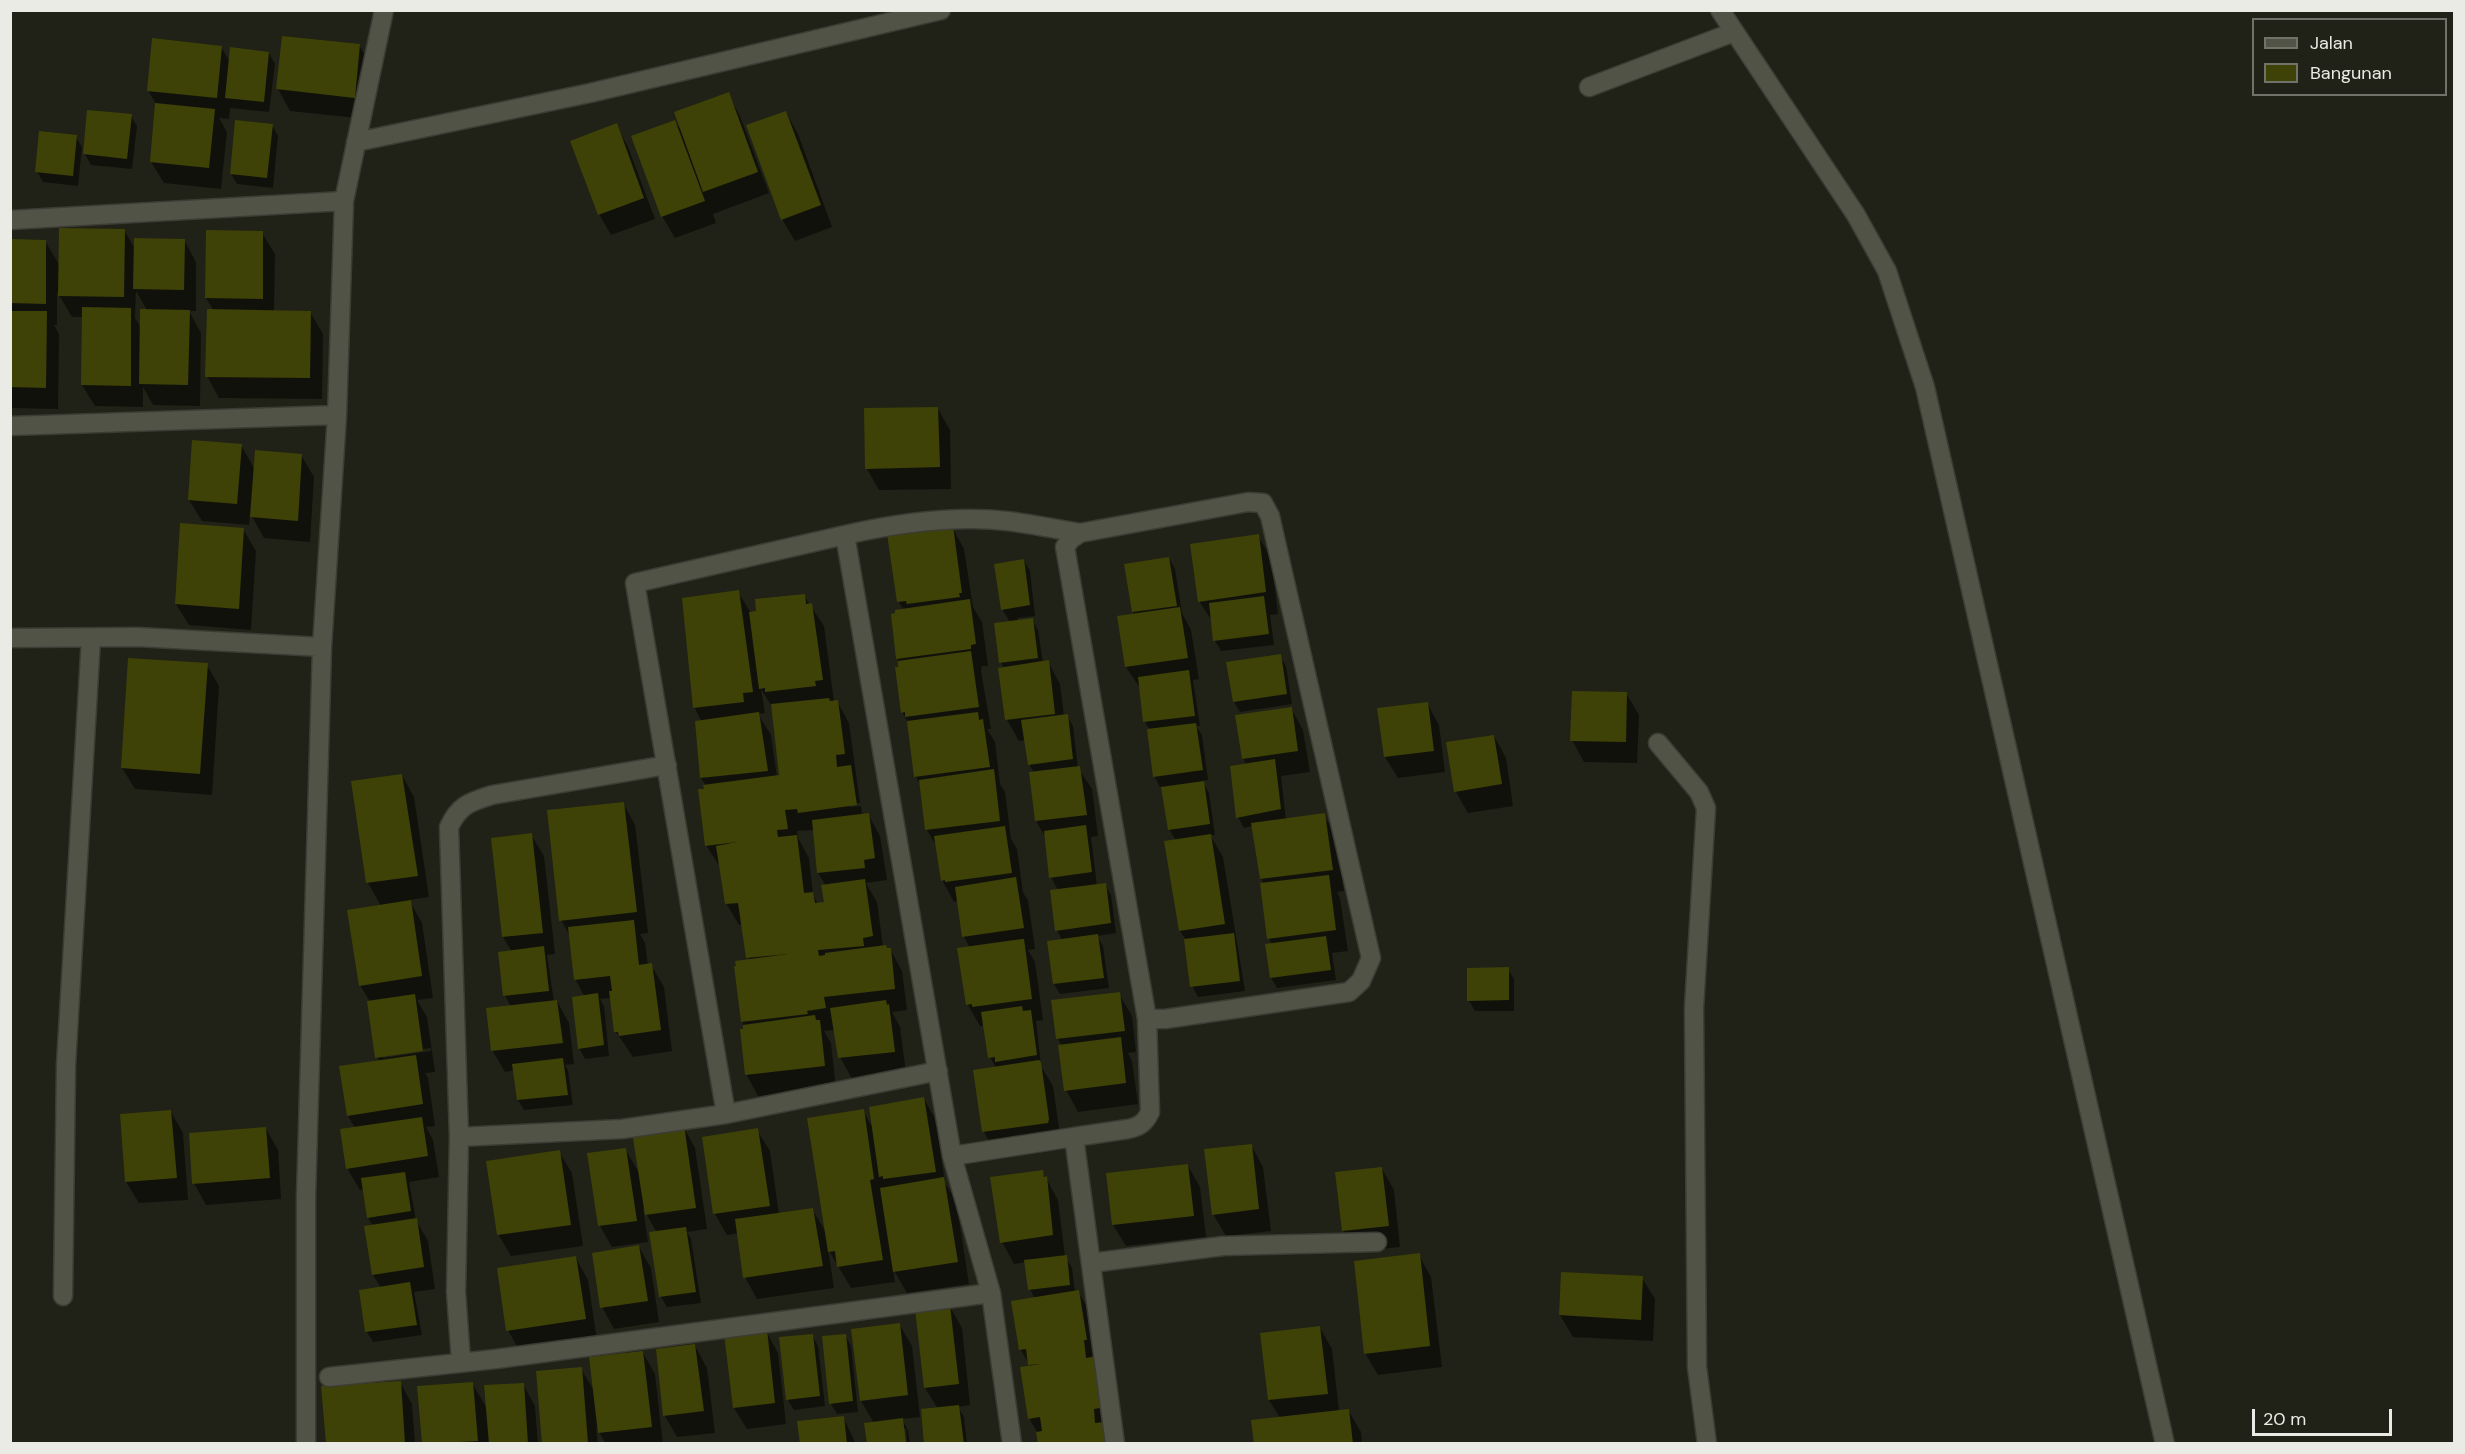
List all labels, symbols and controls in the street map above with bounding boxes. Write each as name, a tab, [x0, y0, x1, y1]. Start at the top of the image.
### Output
legend	[2252, 18, 2447, 96]
text: Jalan	[2310, 31, 2353, 55]
text: Bangunan	[2310, 61, 2392, 85]
scale bar	[2255, 1397, 2394, 1435]
text: 20 m	[2263, 1407, 2306, 1431]

